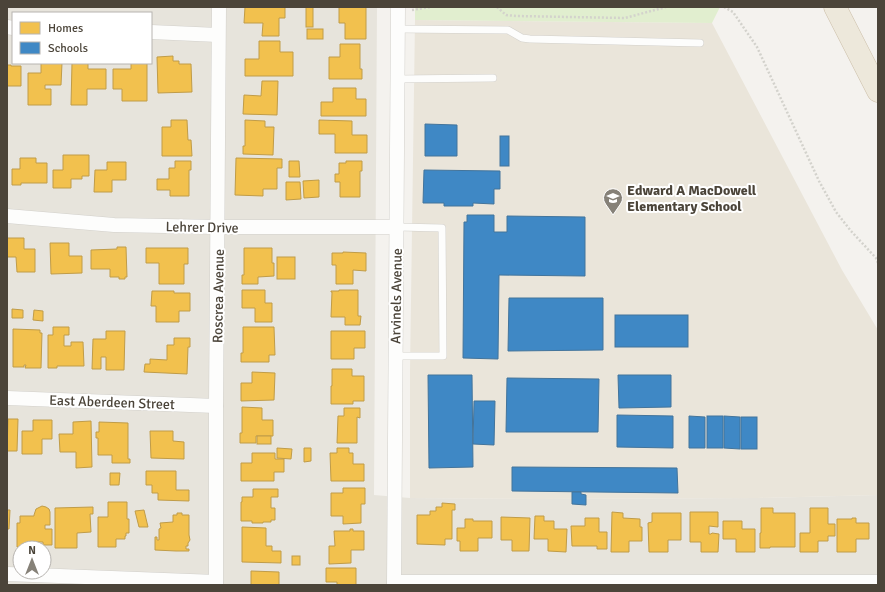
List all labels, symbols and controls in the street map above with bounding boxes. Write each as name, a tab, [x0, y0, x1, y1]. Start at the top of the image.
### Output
legend	[12, 12, 152, 64]
text: Homes	[48, 21, 83, 36]
text: Schools	[48, 41, 88, 56]
place label: Edward A MacDowell Elementary School	[627, 182, 757, 215]
school or university icon: Edward A MacDowell Elementary School	[602, 187, 624, 215]
street label: Lehrer Drive	[165, 218, 239, 237]
street label: Arvinels Avenue	[387, 248, 406, 344]
street label: Roscrea Avenue	[209, 249, 228, 343]
street label: East Aberdeen Street	[49, 392, 175, 413]
north arrow	[12, 540, 52, 580]
text: N	[28, 544, 36, 557]

